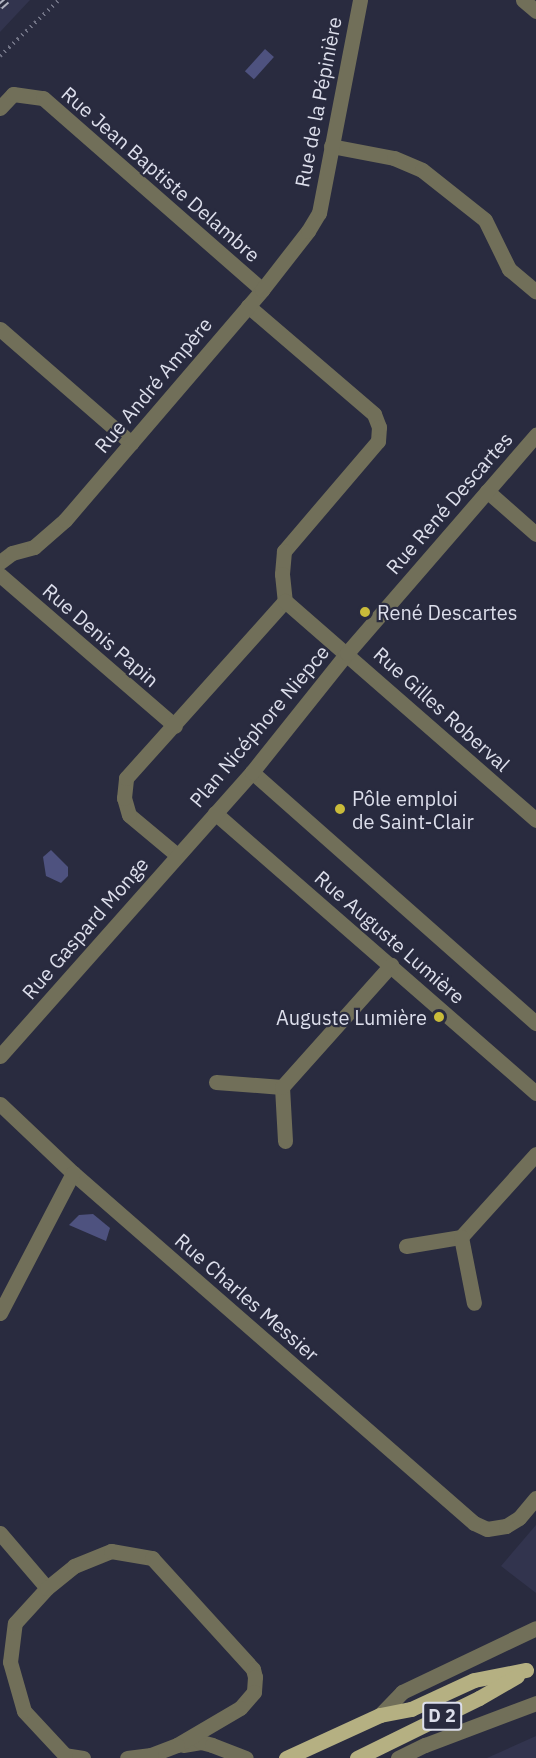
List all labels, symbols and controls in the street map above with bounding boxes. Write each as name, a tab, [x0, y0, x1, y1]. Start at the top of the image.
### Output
street label: Rue de la Pépinière	[290, 15, 346, 189]
street label: Rue Jean Baptiste Delambre	[57, 81, 265, 267]
street label: Rue André Ampère	[89, 312, 217, 458]
street label: Rue René Descartes	[381, 427, 517, 579]
street label: Rue Denis Papin	[38, 578, 164, 692]
place label: René Descartes	[377, 600, 517, 624]
marker: René Descartes	[358, 605, 372, 619]
street label: Plan Nicéphore Niepce	[184, 640, 334, 812]
street label: Rue Gilles Roberval	[369, 642, 515, 776]
place label: Pôle emploi de Saint-Clair	[352, 786, 474, 833]
marker: Pôle emploi de Saint-Clair	[333, 802, 347, 816]
street label: Rue Gaspard Monge	[17, 852, 153, 1004]
street label: Rue Auguste Lumière	[310, 865, 470, 1009]
place label: Auguste Lumière	[276, 1005, 427, 1029]
marker: Auguste Lumière	[432, 1010, 446, 1024]
street label: Rue Charles Messier	[170, 1228, 324, 1366]
road number: D 2	[421, 1701, 463, 1731]

